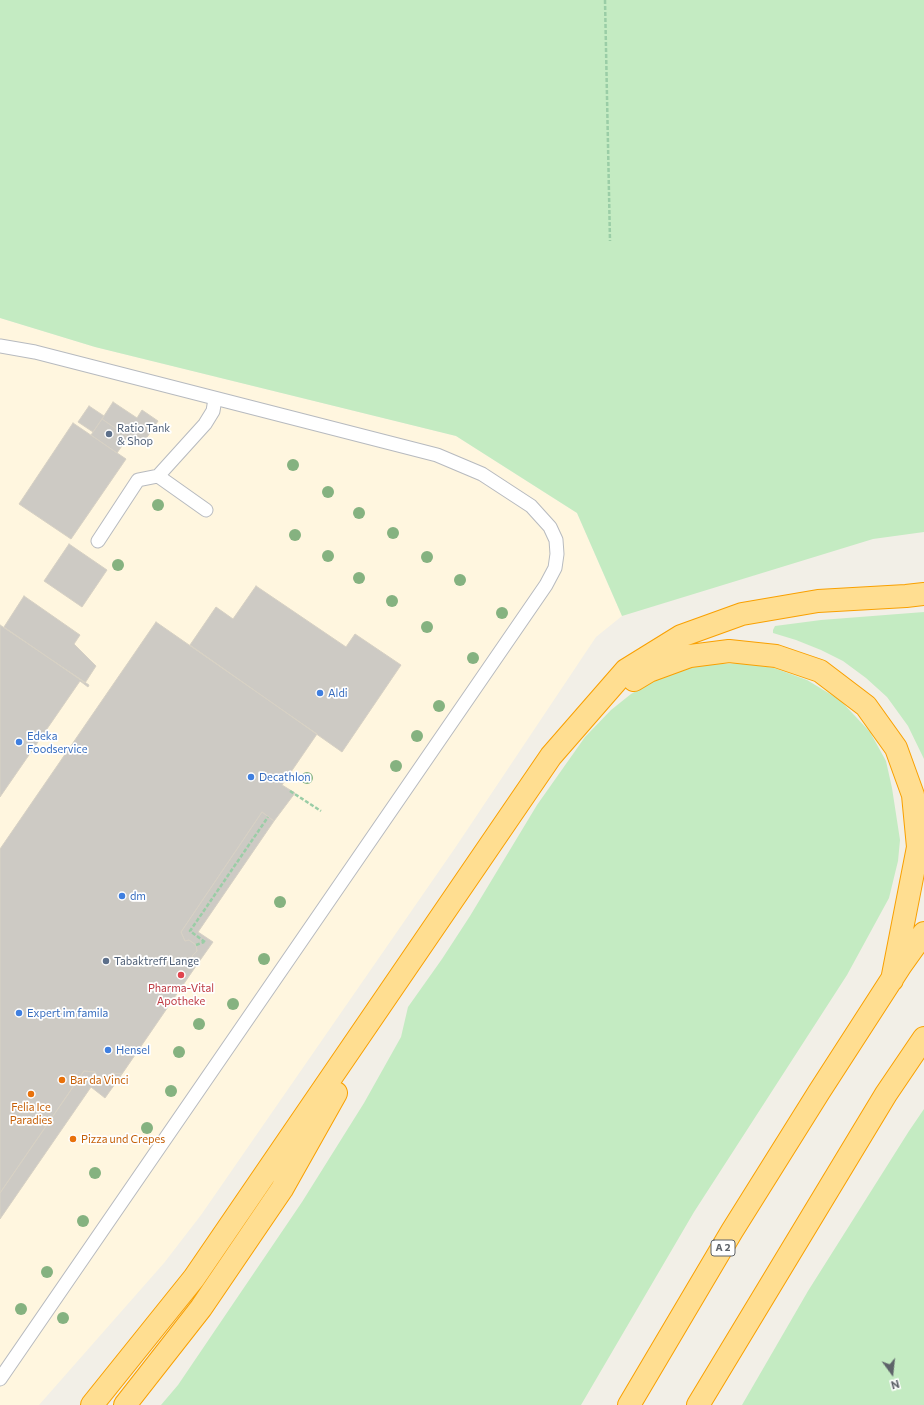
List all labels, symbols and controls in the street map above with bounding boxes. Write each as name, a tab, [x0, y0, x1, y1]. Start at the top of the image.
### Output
place label: Ratio Tank & Shop	[117, 421, 170, 447]
marker: Ratio Tank & Shop	[104, 429, 114, 439]
place label: Aldi	[328, 686, 348, 700]
marker: Aldi	[315, 688, 325, 698]
place label: Edeka Foodservice	[27, 729, 87, 755]
marker: Edeka Foodservice	[14, 737, 24, 747]
place label: Decathlon	[259, 770, 311, 784]
marker: Decathlon	[246, 772, 256, 782]
place label: dm	[130, 889, 146, 903]
marker: dm	[117, 891, 127, 901]
place label: Tabaktreff Lange	[114, 954, 199, 968]
marker: Tabaktreff Lange	[101, 956, 111, 966]
marker: Pharma-Vital Apotheke	[176, 970, 186, 980]
place label: Pharma-Vital Apotheke	[148, 981, 214, 1007]
place label: Expert im famila	[27, 1006, 108, 1020]
marker: Expert im famila	[14, 1008, 24, 1018]
place label: Hensel	[116, 1043, 150, 1057]
marker: Hensel	[103, 1045, 113, 1055]
place label: Bar da Vinci	[70, 1073, 129, 1087]
marker: Bar da Vinci	[57, 1075, 67, 1085]
marker: Felia Ice Paradies	[26, 1089, 36, 1099]
place label: Felia Ice Paradies	[10, 1100, 52, 1126]
place label: Pizza und Crepes	[81, 1132, 165, 1146]
marker: Pizza und Crepes	[68, 1134, 78, 1144]
road number: A 2	[711, 1240, 735, 1256]
north arrow	[872, 1353, 912, 1393]
text: N	[890, 1378, 901, 1392]

